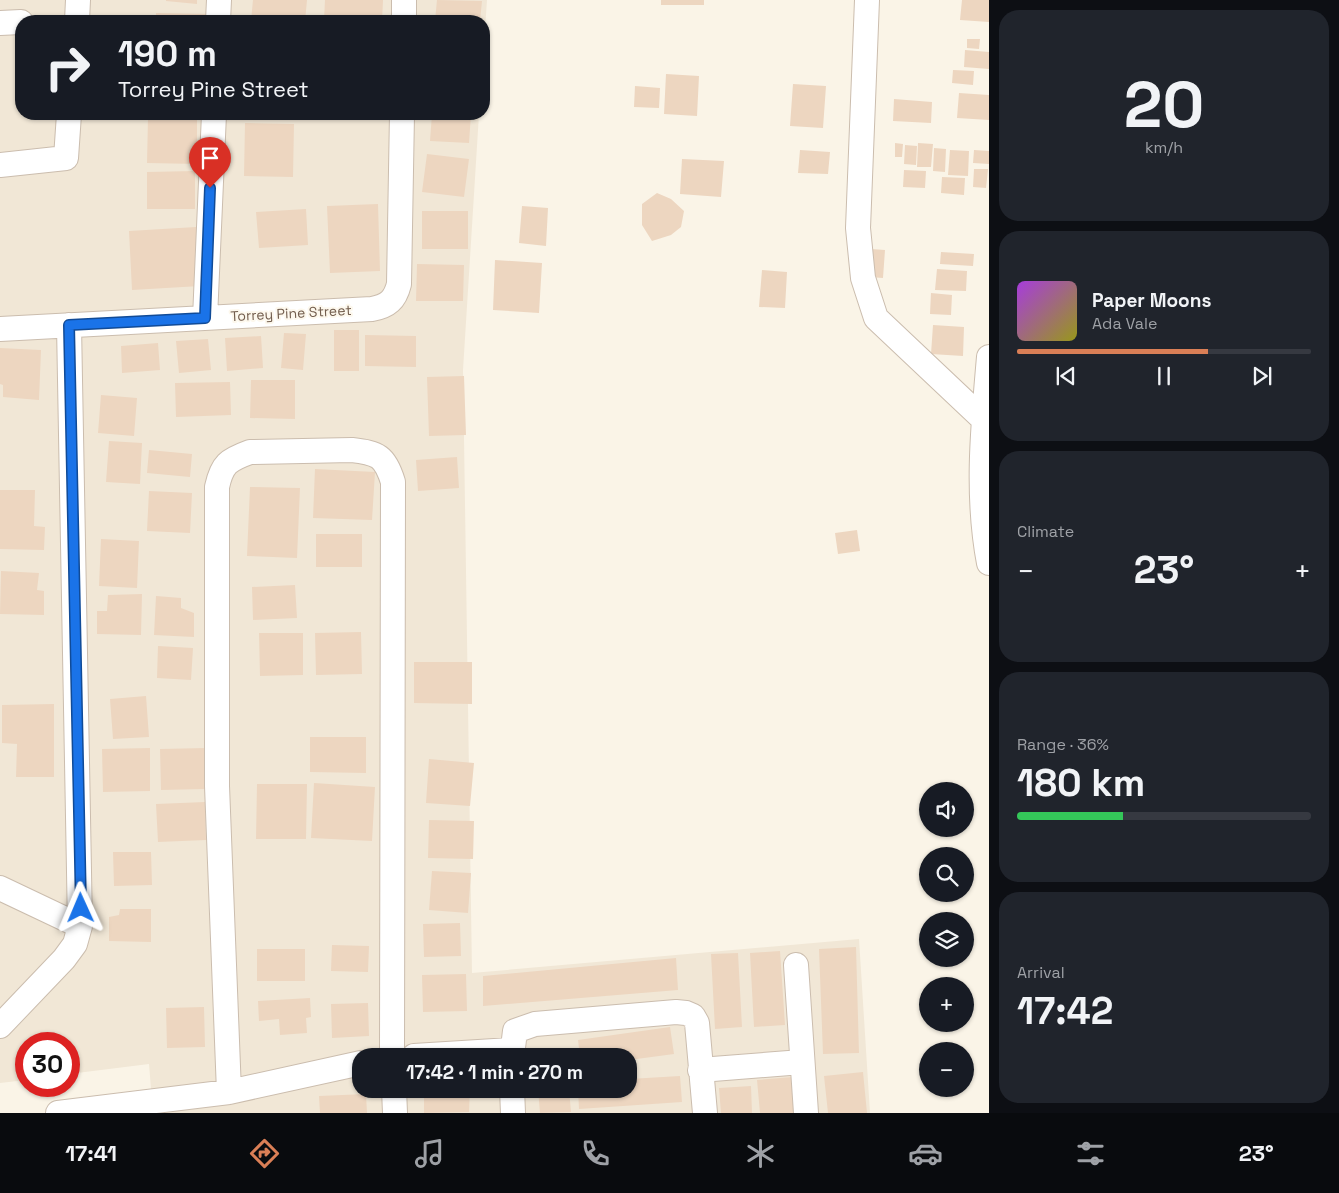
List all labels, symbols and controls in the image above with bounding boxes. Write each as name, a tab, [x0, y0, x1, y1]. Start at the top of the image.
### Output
text: 190 m	[118, 32, 217, 76]
icon: right	[35, 35, 100, 100]
text: 20	[1124, 63, 1204, 146]
text: Torrey Pine Street	[118, 75, 309, 103]
pin	[189, 137, 231, 188]
text: km/h	[1145, 137, 1183, 158]
icon: arrive	[196, 144, 224, 172]
text: Paper Moons	[1092, 288, 1211, 313]
street label: Torrey Pine Street	[230, 301, 352, 325]
text: Ada Vale	[1092, 313, 1157, 334]
icon: previous	[1052, 362, 1080, 390]
icon: pause	[1150, 362, 1178, 390]
icon: next	[1248, 362, 1276, 390]
text: Climate	[1017, 521, 1074, 542]
text: 23°	[1134, 546, 1194, 594]
text: −	[1017, 553, 1034, 589]
text: +	[1294, 553, 1311, 589]
text: Range · 36%	[1017, 734, 1109, 755]
text: 180 km	[1017, 759, 1145, 807]
map controls	[919, 782, 974, 1097]
button: sound	[919, 782, 974, 837]
button: search	[919, 847, 974, 902]
position arrow	[54, 881, 106, 933]
button: layers	[919, 912, 974, 967]
text: Arrival	[1017, 962, 1065, 983]
button: +	[919, 977, 974, 1032]
text: 17:42	[1017, 987, 1113, 1035]
speed limit sign: 30	[15, 1032, 80, 1097]
button: −	[919, 1042, 974, 1097]
text: 17:42 · 1 min · 270 m	[406, 1060, 583, 1085]
icon: directions	[247, 1136, 282, 1171]
icon: music	[412, 1136, 447, 1171]
icon: phone	[578, 1136, 613, 1171]
icon: climate	[743, 1136, 778, 1171]
icon: car	[908, 1136, 943, 1171]
icon: filters	[1073, 1136, 1108, 1171]
text: 17:41	[65, 1139, 117, 1167]
text: 23°	[1239, 1139, 1274, 1167]

